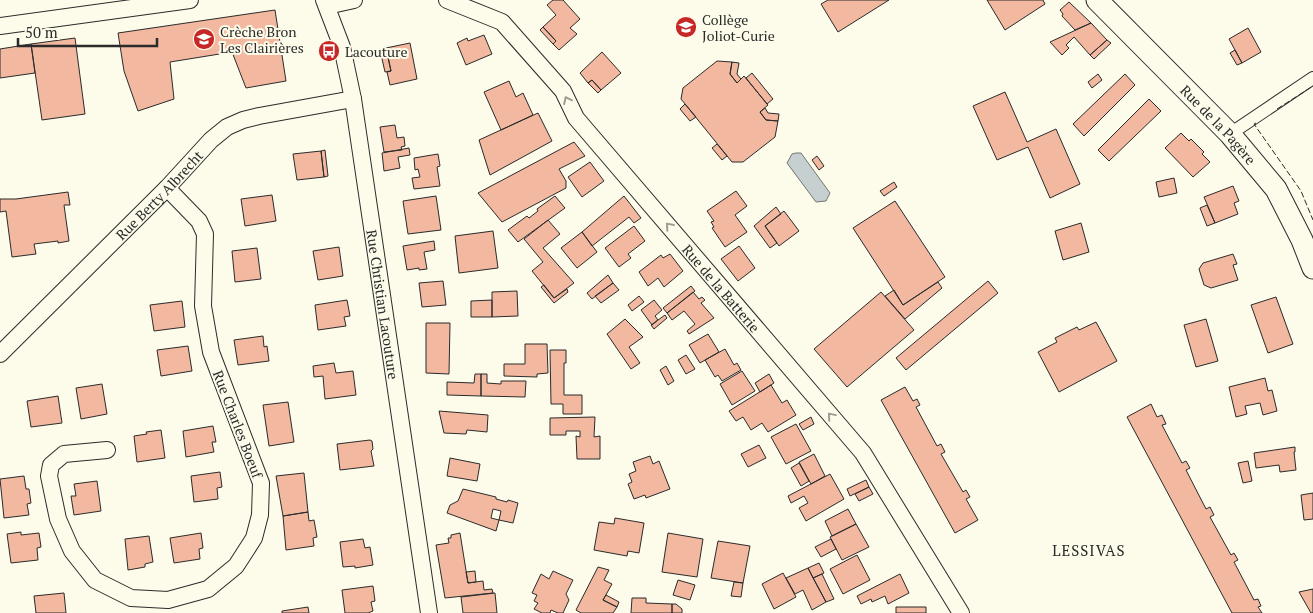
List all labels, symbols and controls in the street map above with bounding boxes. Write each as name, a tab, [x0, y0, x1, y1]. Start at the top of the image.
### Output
place label: Collège Joliot-Curie	[702, 10, 775, 45]
scale bar	[18, 15, 156, 47]
school or university icon: Collège Joliot-Curie	[674, 15, 698, 39]
text: 50 m	[25, 22, 58, 42]
place label: Crèche Bron Les Clairières	[220, 22, 304, 57]
school or university icon: Crèche Bron Les Clairières	[192, 27, 216, 51]
bus stop icon: Lacouture	[317, 39, 341, 63]
place label: Lacouture	[345, 42, 407, 61]
street label: Rue de la Pagère	[1177, 80, 1261, 168]
one-way arrow	[563, 96, 574, 105]
street label: Rue Berty Albrecht	[111, 145, 207, 244]
one-way arrow	[666, 223, 675, 232]
street label: Rue Christian Lacouture	[363, 228, 404, 380]
street label: Rue de la Batterie	[678, 240, 765, 336]
street label: Rue Charles Boeuf	[209, 367, 268, 482]
one-way arrow	[828, 413, 837, 422]
district label: LESSIVAS	[1052, 540, 1126, 560]

